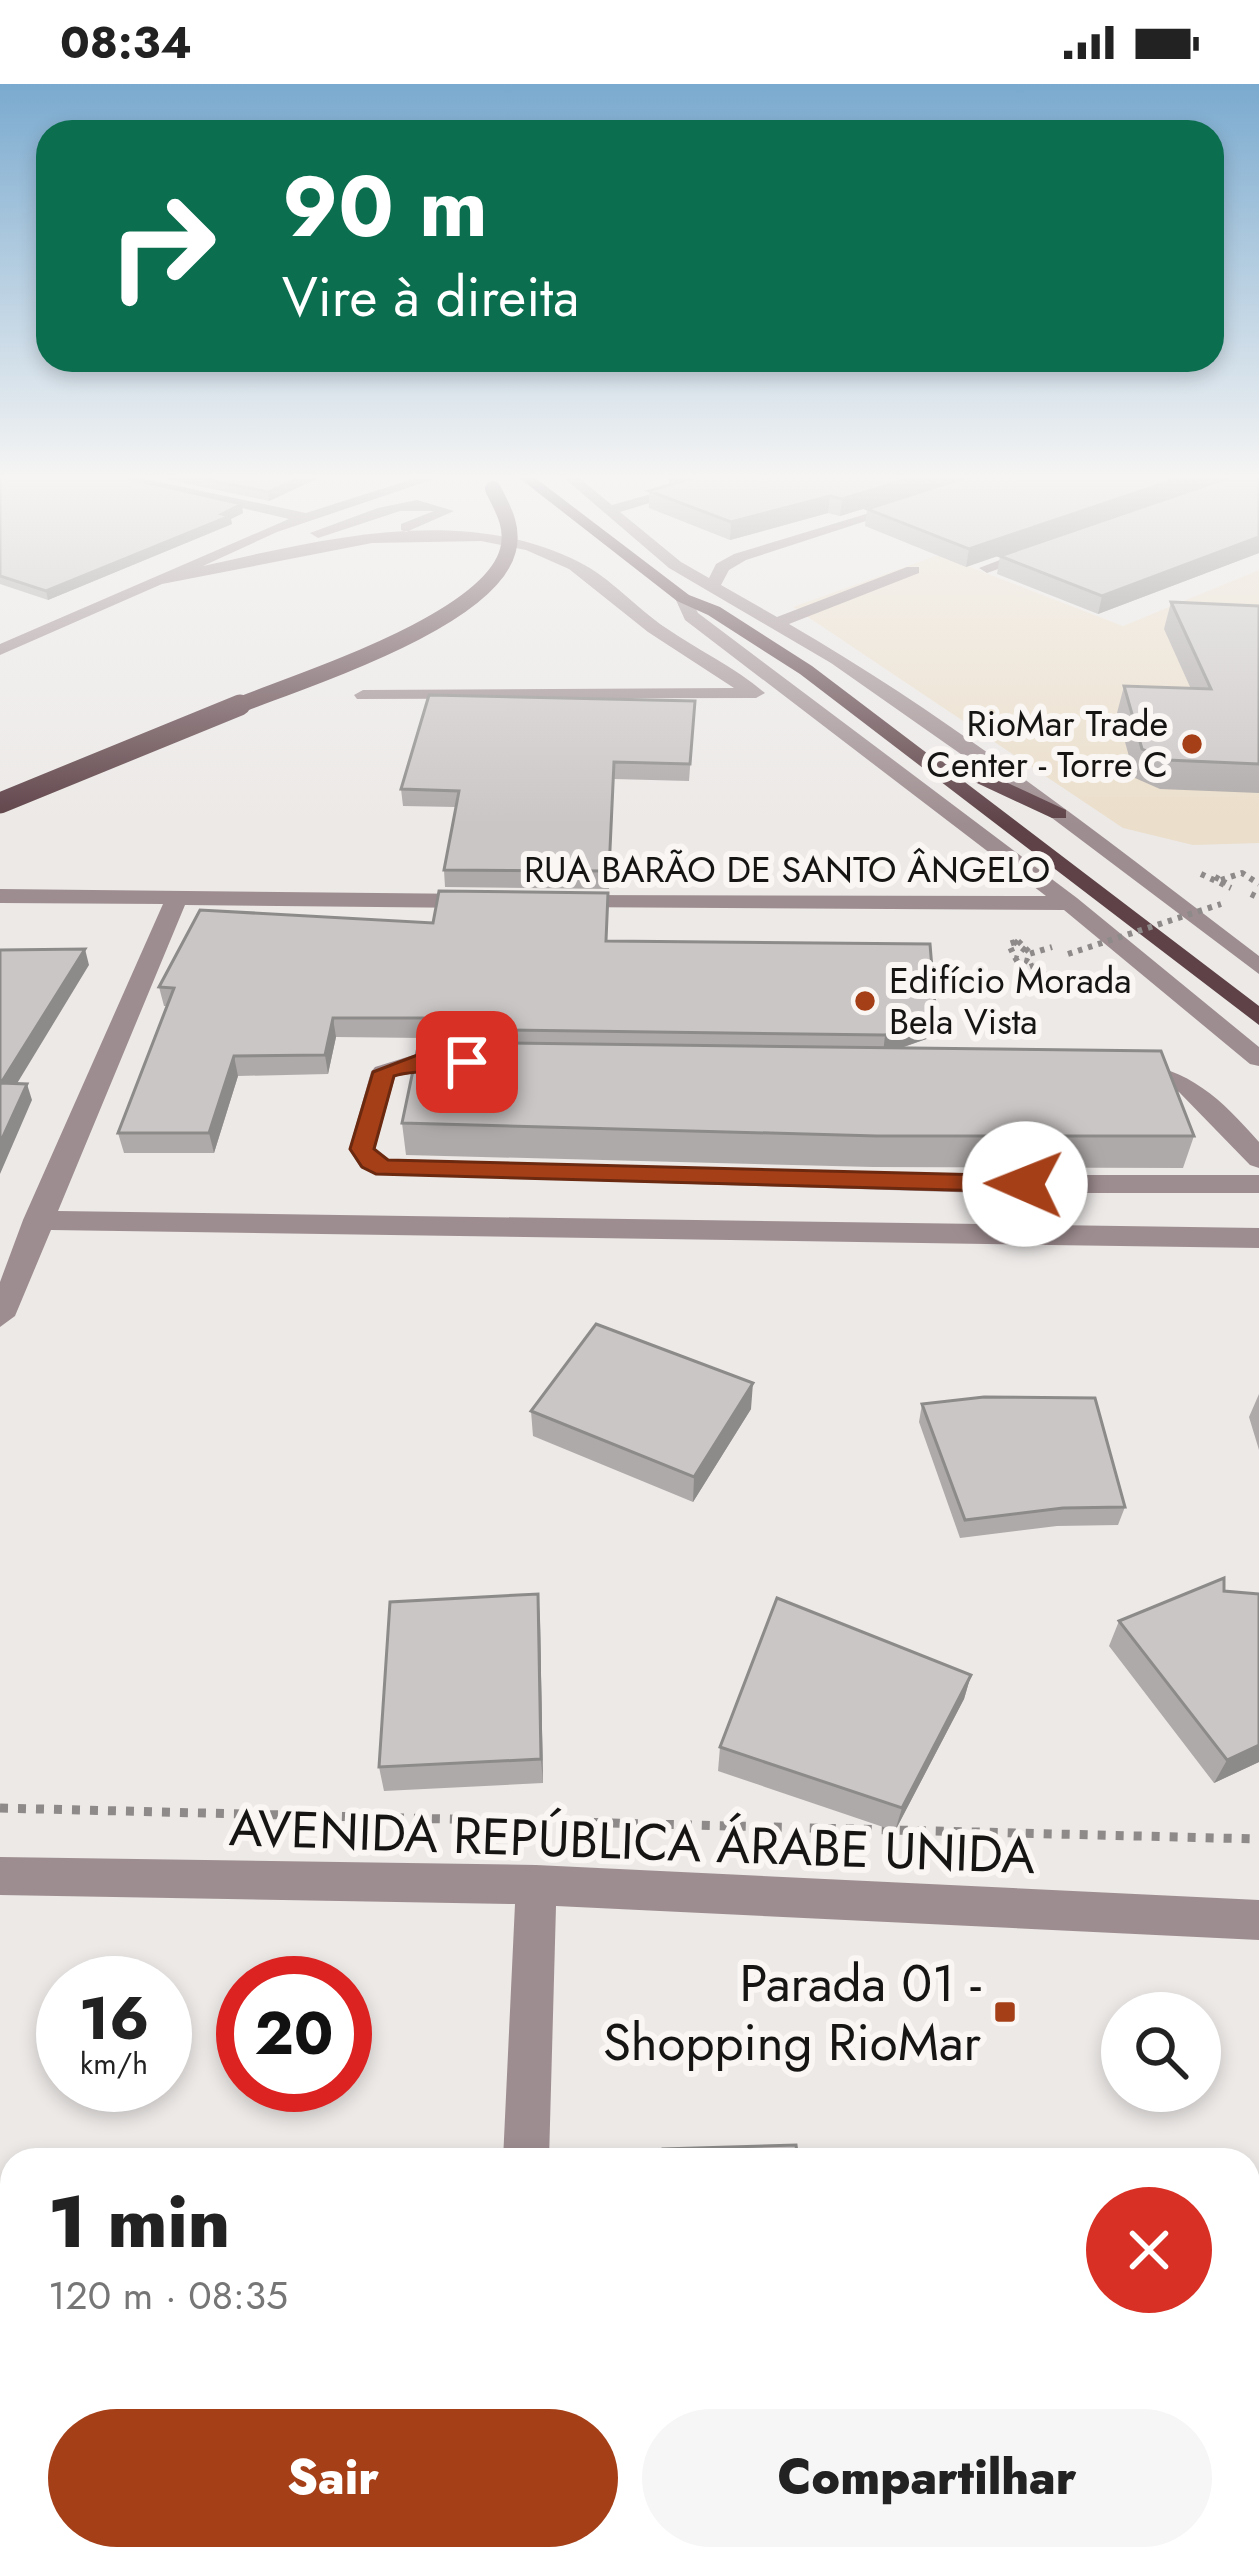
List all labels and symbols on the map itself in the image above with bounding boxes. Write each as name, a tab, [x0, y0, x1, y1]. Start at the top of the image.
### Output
place label: RioMar Trade Center - Torre C	[926, 697, 1168, 790]
marker: RioMar Trade Center - Torre C	[1179, 731, 1205, 757]
street label: RUA BARÃO DE SANTO ÂNGELO	[524, 843, 1050, 895]
place label: Edifício Morada Bela Vista	[889, 954, 1132, 1047]
marker: Edifício Morada Bela Vista	[852, 988, 878, 1014]
pin	[416, 1011, 518, 1113]
position arrow	[962, 1121, 1088, 1247]
street label: AVENIDA REPÚBLICA ÁRABE UNIDA	[228, 1790, 1037, 1892]
place label: Parada 01 - Shopping RioMar	[603, 1946, 981, 2079]
speed limit sign: 20	[216, 1956, 372, 2112]
marker: Parada 01 - Shopping RioMar	[992, 1999, 1018, 2025]

